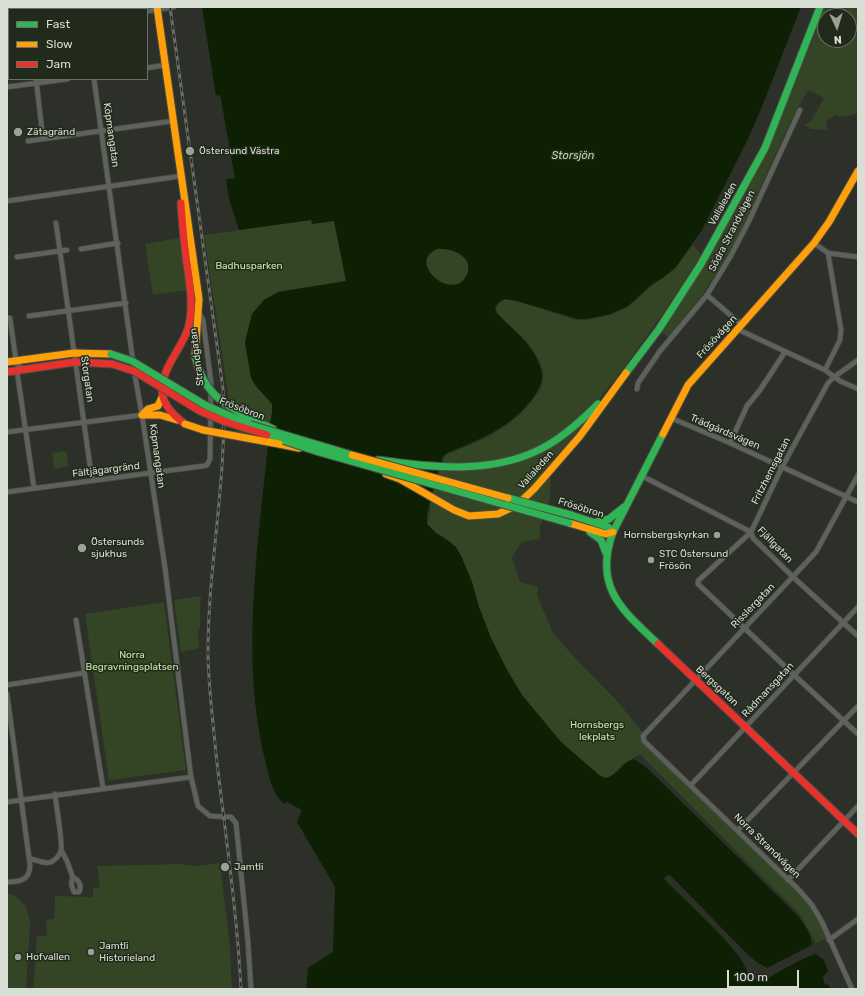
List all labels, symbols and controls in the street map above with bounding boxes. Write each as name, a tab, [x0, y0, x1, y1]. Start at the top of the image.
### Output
legend	[8, 8, 148, 80]
north arrow	[817, 8, 857, 48]
text: Fast	[46, 17, 70, 31]
text: N	[833, 33, 842, 46]
text: Slow	[46, 37, 73, 51]
text: Jam	[46, 57, 71, 71]
street label: Köpmangatan	[101, 102, 121, 168]
marker: Zätagränd	[12, 126, 24, 138]
place label: Zätagränd	[27, 126, 75, 138]
marker: Östersund Västra	[184, 145, 196, 157]
place label: Östersund Västra	[199, 145, 279, 157]
water label: Storsjön	[552, 149, 594, 163]
street label: Vallaleden	[706, 180, 740, 228]
street label: Södra Strandvägen	[706, 188, 758, 274]
park label: Badhusparken	[215, 260, 283, 272]
street label: Frösövägen	[694, 313, 740, 361]
street label: Strandgatan	[187, 327, 207, 387]
street label: Storgatan	[78, 355, 96, 403]
street label: Frösöbron	[218, 395, 266, 423]
street label: Trädgårdsvägen	[688, 412, 762, 452]
street label: Köpmangatan	[147, 423, 167, 489]
street label: Fritzhemsgatan	[749, 436, 793, 506]
street label: Vallaleden	[516, 448, 556, 492]
street label: Fältjägargränd	[72, 460, 140, 480]
street label: Frösöbron	[557, 495, 605, 521]
street label: Fjällgatan	[755, 524, 795, 566]
place label: Hornsbergskyrkan	[624, 529, 709, 541]
marker: Hornsbergskyrkan	[712, 530, 722, 540]
place label: Östersunds sjukhus	[91, 536, 144, 560]
marker: Östersunds sjukhus	[76, 542, 88, 554]
place label: STC Östersund Frösön	[659, 548, 728, 572]
marker: STC Östersund Frösön	[646, 555, 656, 565]
street label: Risslergatan	[729, 581, 777, 631]
park label: Norra Begravningsplatsen	[85, 649, 179, 672]
street label: Rådmansgatan	[740, 660, 796, 720]
street label: Bergsgatan	[693, 663, 741, 709]
park label: Hornsbergs lekplats	[570, 719, 624, 742]
street label: Norra Strandvägen	[731, 811, 803, 881]
marker: Jamtli	[219, 861, 231, 873]
place label: Jamtli	[234, 861, 263, 873]
place label: Jamtli Historieland	[99, 940, 155, 964]
marker: Jamtli Historieland	[86, 947, 96, 957]
place label: Hofvallen	[26, 951, 70, 963]
marker: Hofvallen	[13, 952, 23, 962]
scale bar	[729, 962, 801, 988]
text: 100 m	[734, 970, 768, 984]

